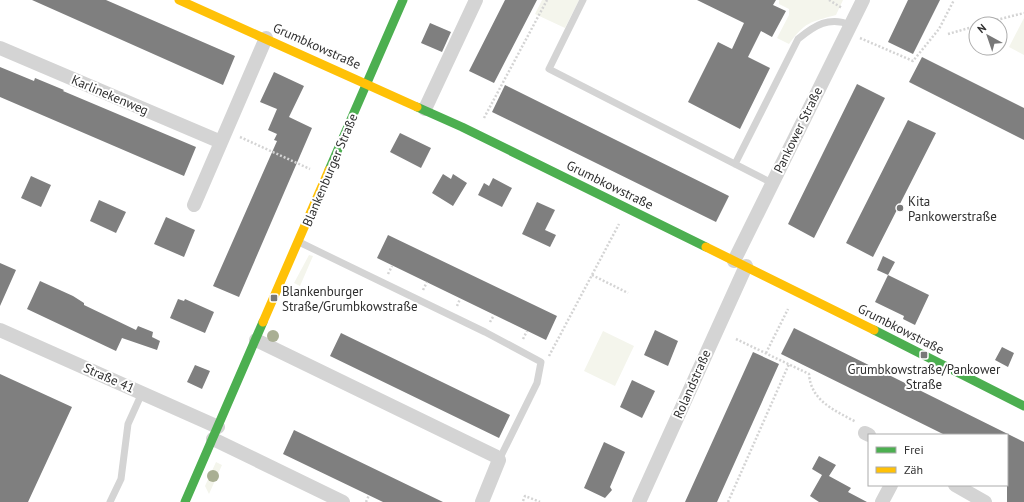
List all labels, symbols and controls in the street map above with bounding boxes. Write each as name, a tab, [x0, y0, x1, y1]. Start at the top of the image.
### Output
north arrow	[968, 16, 1008, 56]
street label: Grumbkowstraße	[270, 19, 364, 73]
text: N	[974, 21, 989, 36]
street label: Karlinekenweg	[69, 71, 151, 119]
street label: Pankower Straße	[770, 84, 826, 176]
street label: Blankenburger Straße	[299, 111, 361, 229]
street label: Grumbkowstraße	[564, 157, 656, 213]
place label: Kita Pankowerstraße	[908, 193, 997, 225]
marker: Kita Pankowerstraße	[895, 203, 905, 213]
place label: Blankenburger Straße/Grumbkowstraße	[282, 283, 418, 315]
marker: Blankenburger Straße/Grumbkowstraße	[269, 293, 279, 303]
street label: Grumbkowstraße	[855, 300, 947, 358]
street label: Rolandstraße	[669, 347, 715, 421]
marker: Grumbkowstraße/Pankower Straße	[919, 350, 929, 360]
street label: Straße 41	[81, 359, 137, 397]
place label: Grumbkowstraße/Pankower Straße	[848, 361, 1001, 393]
legend	[868, 434, 1008, 486]
text: Frei	[904, 442, 924, 457]
text: Zäh	[904, 462, 923, 477]

